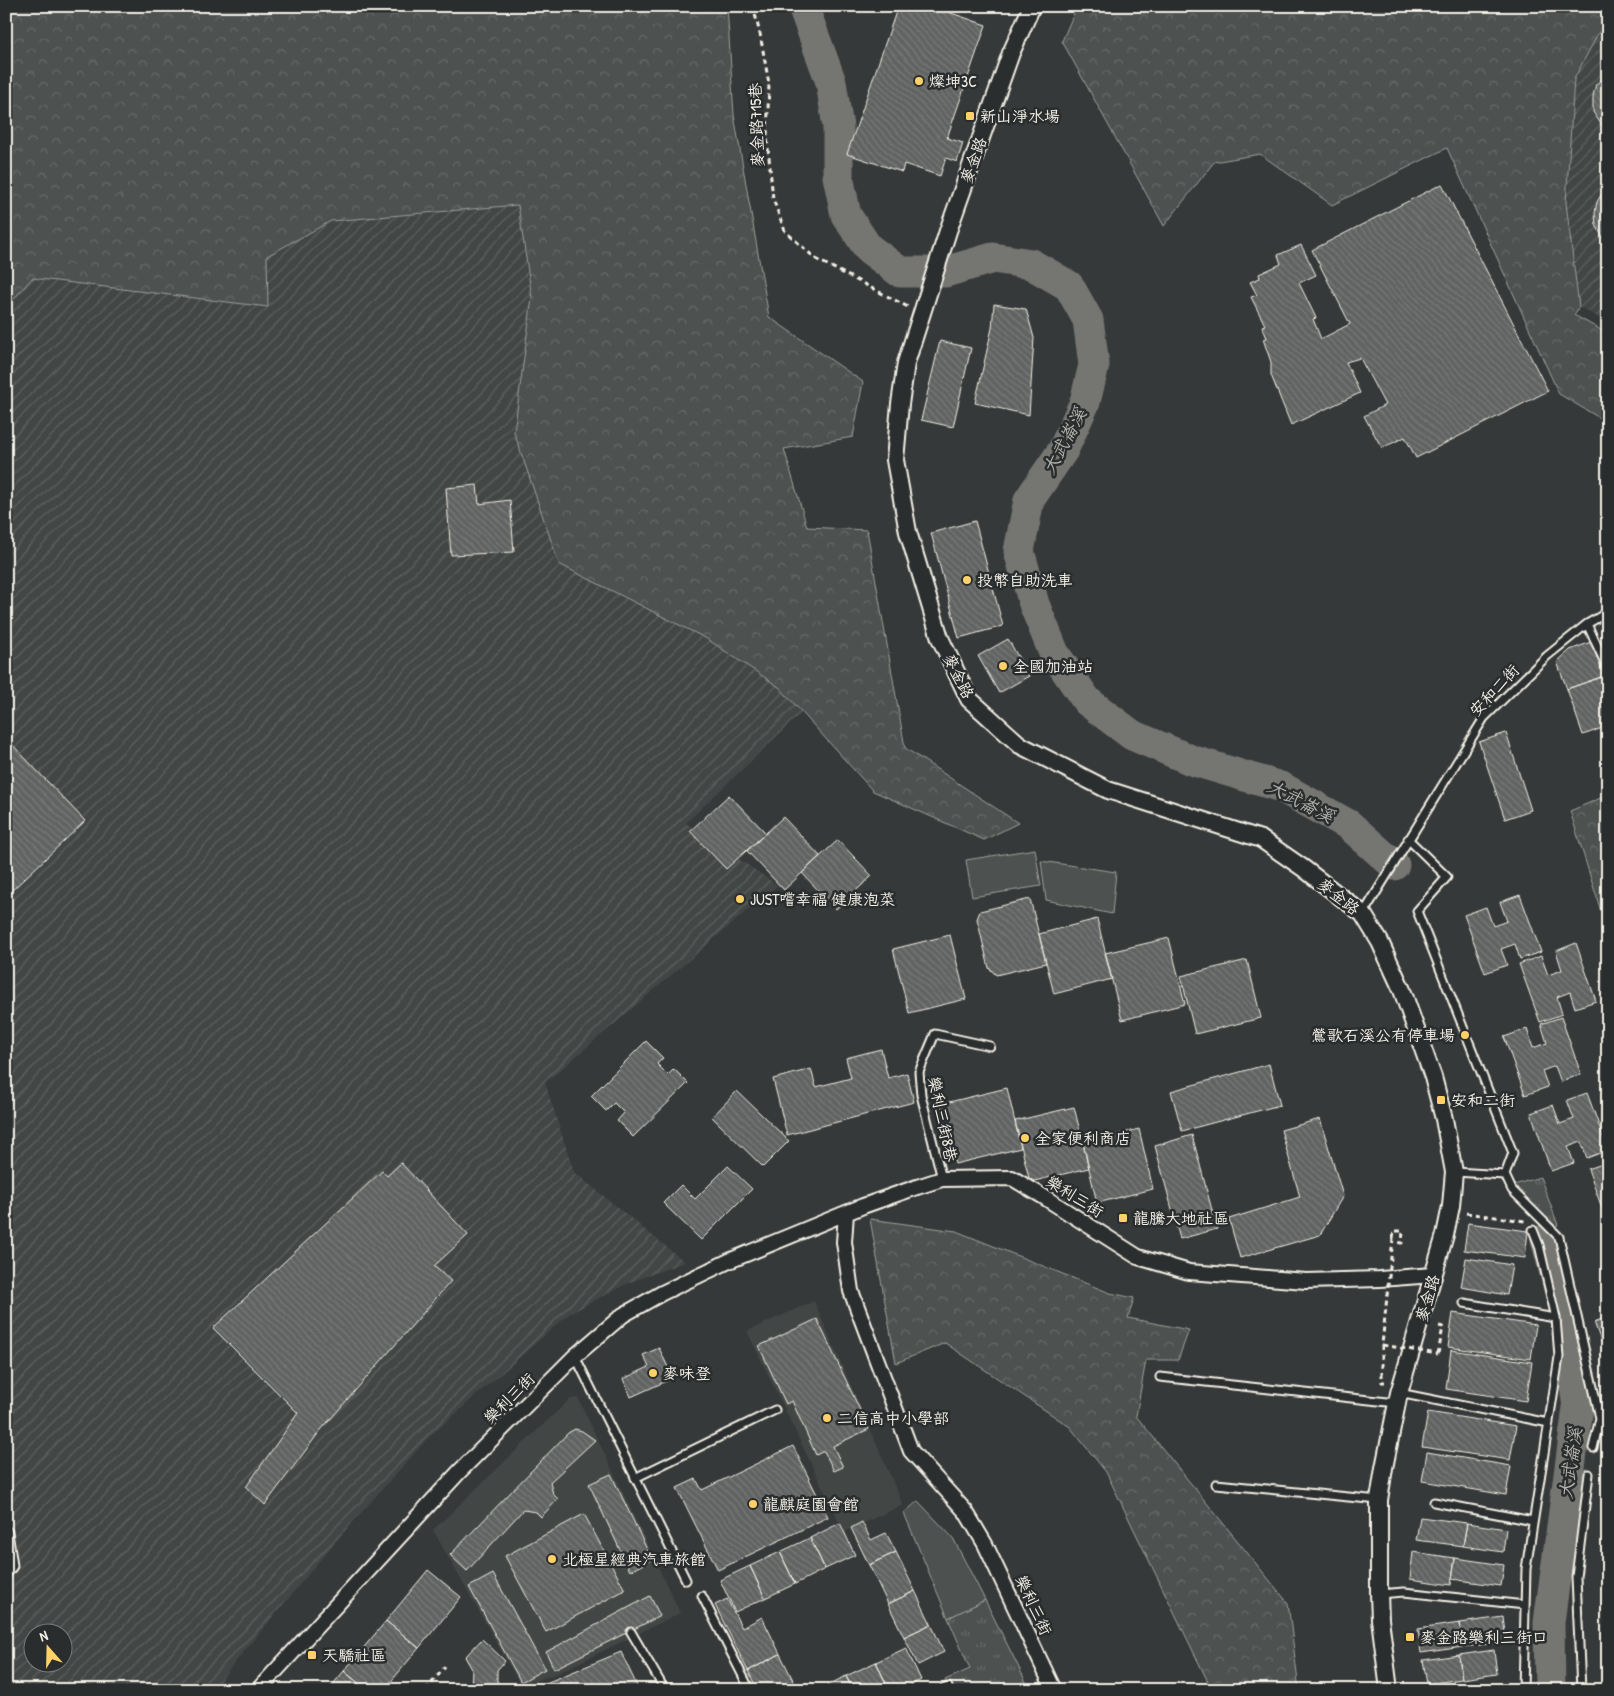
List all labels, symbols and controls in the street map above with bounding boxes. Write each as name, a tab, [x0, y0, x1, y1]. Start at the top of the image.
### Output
place label: 燦坤3C	[929, 70, 977, 92]
marker: 燦坤3C	[913, 75, 925, 87]
street label: 麥金路715巷	[744, 82, 768, 168]
place label: 新山淨水場	[980, 105, 1060, 127]
marker: 新山淨水場	[964, 110, 976, 122]
street label: 麥金路	[954, 134, 992, 186]
water label: 大武崙溪	[1036, 402, 1092, 479]
place label: 投幣自助洗車	[977, 569, 1073, 591]
marker: 投幣自助洗車	[961, 574, 973, 586]
street label: 麥金路	[938, 650, 980, 702]
place label: 全國加油站	[1013, 655, 1093, 677]
street label: 安和二街	[1464, 659, 1524, 721]
marker: 全國加油站	[997, 660, 1009, 672]
water label: 大武崙溪	[1263, 774, 1340, 829]
street label: 麥金路	[1313, 873, 1365, 919]
place label: JUST嚐幸福 健康泡菜	[750, 888, 895, 910]
marker: JUST嚐幸福 健康泡菜	[734, 893, 746, 905]
place label: 鶯歌石溪公有停車場	[1311, 1024, 1455, 1046]
marker: 鶯歌石溪公有停車場	[1459, 1029, 1471, 1041]
street label: 樂利三街8巷	[923, 1074, 963, 1164]
place label: 安和二街	[1451, 1089, 1515, 1111]
marker: 安和二街	[1435, 1094, 1447, 1106]
place label: 全家便利商店	[1035, 1127, 1131, 1149]
marker: 全家便利商店	[1019, 1132, 1031, 1144]
street label: 樂利三街	[1042, 1170, 1108, 1222]
place label: 龍騰大地社區	[1133, 1207, 1229, 1229]
marker: 龍騰大地社區	[1117, 1212, 1129, 1224]
street label: 麥金路	[1410, 1272, 1444, 1324]
place label: 麥味登	[663, 1362, 711, 1384]
marker: 麥味登	[647, 1367, 659, 1379]
street label: 樂利三街	[479, 1368, 539, 1428]
place label: 二信高中小學部	[837, 1407, 949, 1429]
marker: 二信高中小學部	[821, 1412, 833, 1424]
water label: 大武崙溪	[1553, 1425, 1588, 1500]
place label: 龍麒庭園會館	[763, 1493, 859, 1515]
marker: 龍麒庭園會館	[747, 1498, 759, 1510]
place label: 北極星經典汽車旅館	[562, 1548, 706, 1570]
marker: 北極星經典汽車旅館	[546, 1553, 558, 1565]
street label: 樂利三街	[1011, 1571, 1057, 1639]
north arrow	[22, 1624, 72, 1674]
text: N	[37, 1625, 51, 1646]
place label: 麥金路樂利三街口	[1420, 1626, 1548, 1648]
marker: 麥金路樂利三街口	[1404, 1631, 1416, 1643]
place label: 天驕社區	[322, 1644, 386, 1666]
marker: 天驕社區	[306, 1649, 318, 1661]

